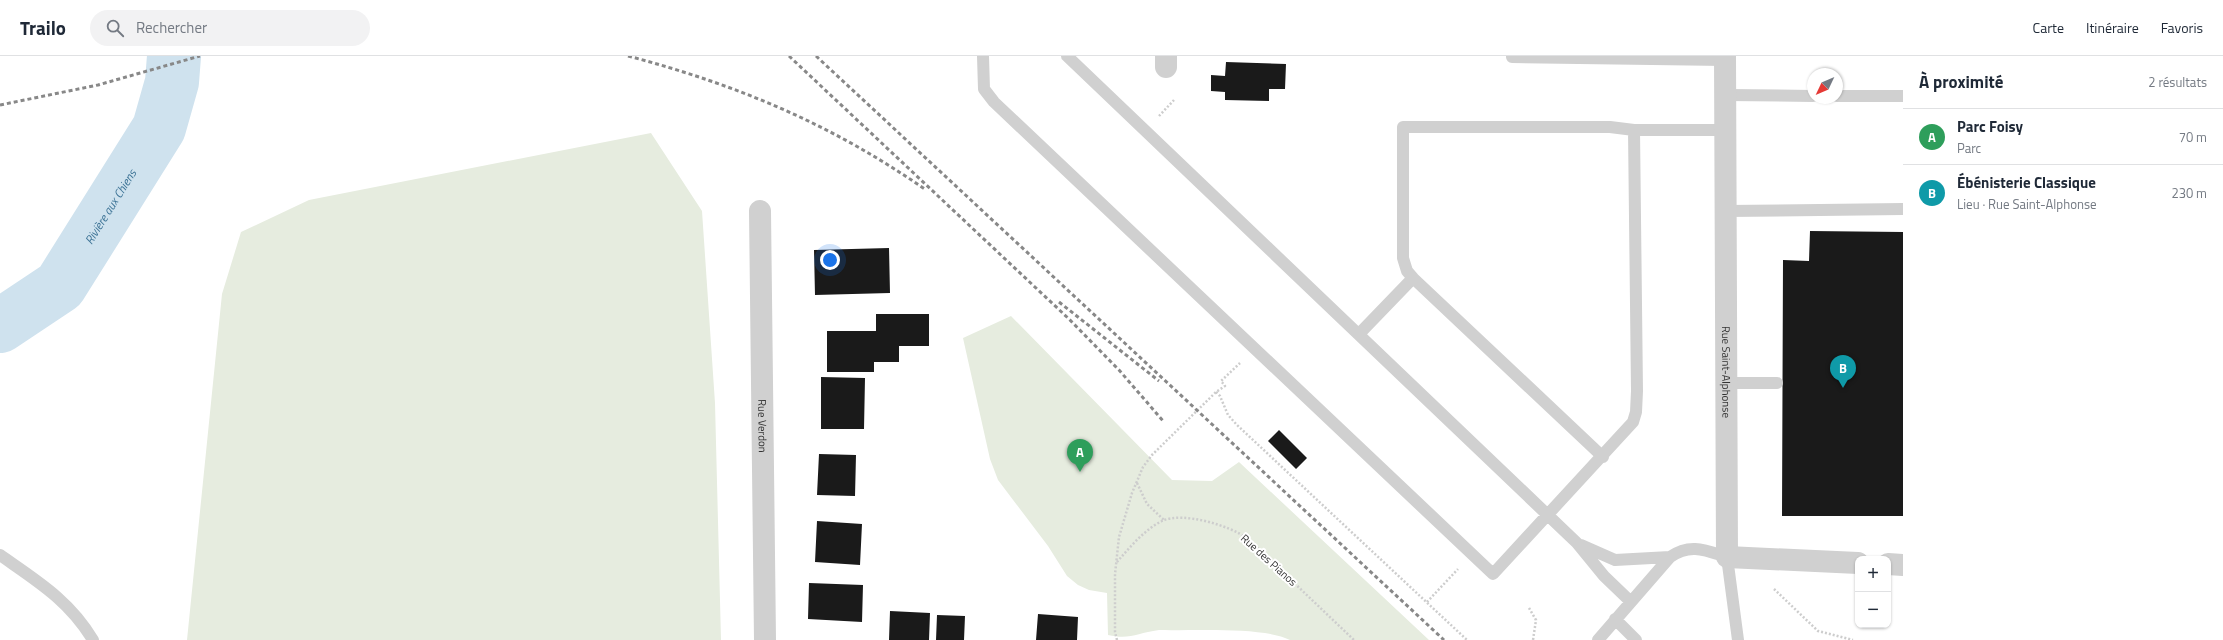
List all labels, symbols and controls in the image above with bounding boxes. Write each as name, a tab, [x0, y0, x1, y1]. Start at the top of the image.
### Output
search box	[90, 10, 370, 46]
text: Trailo	[20, 13, 66, 42]
text: Rechercher	[136, 16, 207, 39]
icon: search	[104, 17, 126, 39]
text: Carte	[2033, 17, 2064, 38]
text: Itinéraire	[2086, 17, 2139, 38]
text: Favoris	[2161, 17, 2203, 38]
north arrow	[1807, 68, 1843, 104]
text: À proximité	[1919, 69, 2003, 95]
text: 2 résultats	[2148, 72, 2207, 92]
text: Parc Foisy	[1957, 115, 2023, 138]
text: A	[1928, 127, 1936, 147]
text: 70 m	[2179, 127, 2207, 147]
text: Parc	[1957, 138, 1981, 158]
water label: Rivière aux Chiens	[79, 164, 141, 248]
text: Ébénisterie Classique	[1957, 171, 2096, 194]
text: B	[1928, 183, 1936, 203]
text: 230 m	[2171, 183, 2207, 203]
text: Lieu · Rue Saint-Alphonse	[1957, 194, 2097, 214]
your location	[820, 250, 840, 270]
street label: Rue Saint-Alphonse	[1718, 326, 1734, 418]
pin: B	[1830, 355, 1856, 388]
street label: Rue Verdon	[754, 399, 771, 453]
pin: A	[1067, 439, 1093, 472]
street label: Rue des Pianos	[1237, 530, 1301, 590]
map controls	[1855, 556, 1891, 628]
button: +	[1855, 556, 1891, 592]
button: −	[1855, 592, 1891, 628]

